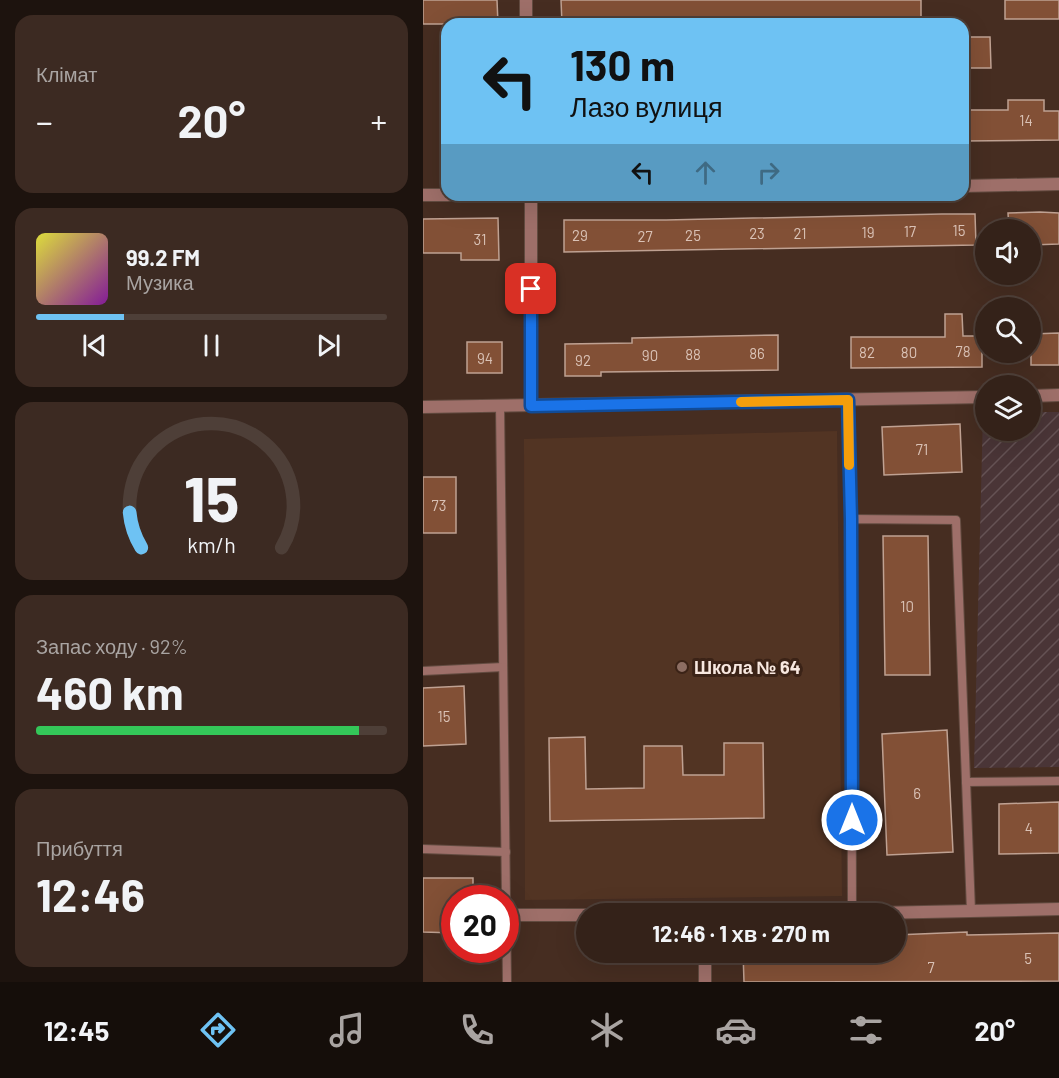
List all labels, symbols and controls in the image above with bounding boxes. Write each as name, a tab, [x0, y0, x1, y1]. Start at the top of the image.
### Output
text: 130 m	[570, 39, 675, 89]
icon: left	[471, 42, 549, 120]
text: Клімат	[36, 62, 97, 86]
text: Лазо вулиця	[570, 90, 723, 122]
text: 20°	[178, 93, 245, 147]
text: −	[36, 101, 53, 141]
text: +	[371, 101, 387, 141]
house number: 14	[1019, 111, 1033, 129]
icon: left	[626, 156, 659, 189]
icon: ahead	[689, 156, 722, 189]
icon: right	[752, 156, 785, 189]
map controls	[975, 219, 1041, 441]
button: sound	[975, 219, 1041, 285]
house number: 15	[953, 221, 965, 239]
house number: 17	[904, 222, 916, 240]
house number: 19	[861, 223, 875, 241]
house number: 23	[749, 224, 765, 242]
house number: 21	[793, 224, 807, 242]
house number: 29	[572, 226, 588, 244]
house number: 25	[685, 226, 701, 244]
house number: 27	[637, 227, 653, 245]
house number: 31	[474, 230, 486, 248]
text: 99.2 FM	[126, 244, 200, 270]
pin	[505, 263, 556, 314]
text: Музика	[126, 270, 194, 294]
icon: arrive	[514, 272, 547, 305]
button: search	[975, 297, 1041, 363]
icon: previous	[78, 329, 111, 362]
icon: pause	[195, 329, 228, 362]
icon: next	[312, 329, 345, 362]
house number: 78	[956, 342, 970, 360]
house number: 82	[859, 343, 875, 361]
house number: 80	[901, 343, 917, 361]
house number: 86	[749, 344, 765, 362]
house number: 88	[685, 345, 701, 363]
house number: 90	[642, 346, 658, 364]
house number: 94	[477, 349, 493, 367]
house number: 92	[575, 351, 591, 369]
button: layers	[975, 375, 1041, 441]
house number: 71	[916, 440, 928, 458]
text: 15	[184, 460, 239, 534]
house number: 73	[432, 496, 446, 514]
text: km/h	[187, 532, 236, 557]
house number: 10	[900, 597, 914, 615]
text: Запас ходу · 92%	[36, 634, 188, 658]
place label: Школа № 64	[694, 656, 801, 678]
marker: Школа № 64	[675, 660, 689, 674]
text: 460 km	[36, 665, 184, 719]
house number: 15	[438, 707, 450, 725]
house number: 6	[913, 784, 921, 802]
position arrow	[820, 788, 884, 852]
house number: 4	[1025, 819, 1033, 837]
text: Прибуття	[36, 836, 123, 860]
text: 12:46	[36, 867, 145, 921]
speed limit sign: 20	[441, 885, 519, 963]
text: 12:46 · 1 хв · 270 m	[652, 920, 830, 946]
house number: 5	[1024, 949, 1032, 967]
house number: 7	[927, 958, 935, 976]
icon: directions	[197, 1009, 239, 1051]
icon: music	[326, 1009, 368, 1051]
icon: phone	[456, 1009, 498, 1051]
icon: climate	[586, 1009, 628, 1051]
icon: car	[715, 1009, 757, 1051]
icon: filters	[845, 1009, 887, 1051]
text: 12:45	[44, 1014, 109, 1046]
text: 20°	[974, 1014, 1015, 1046]

